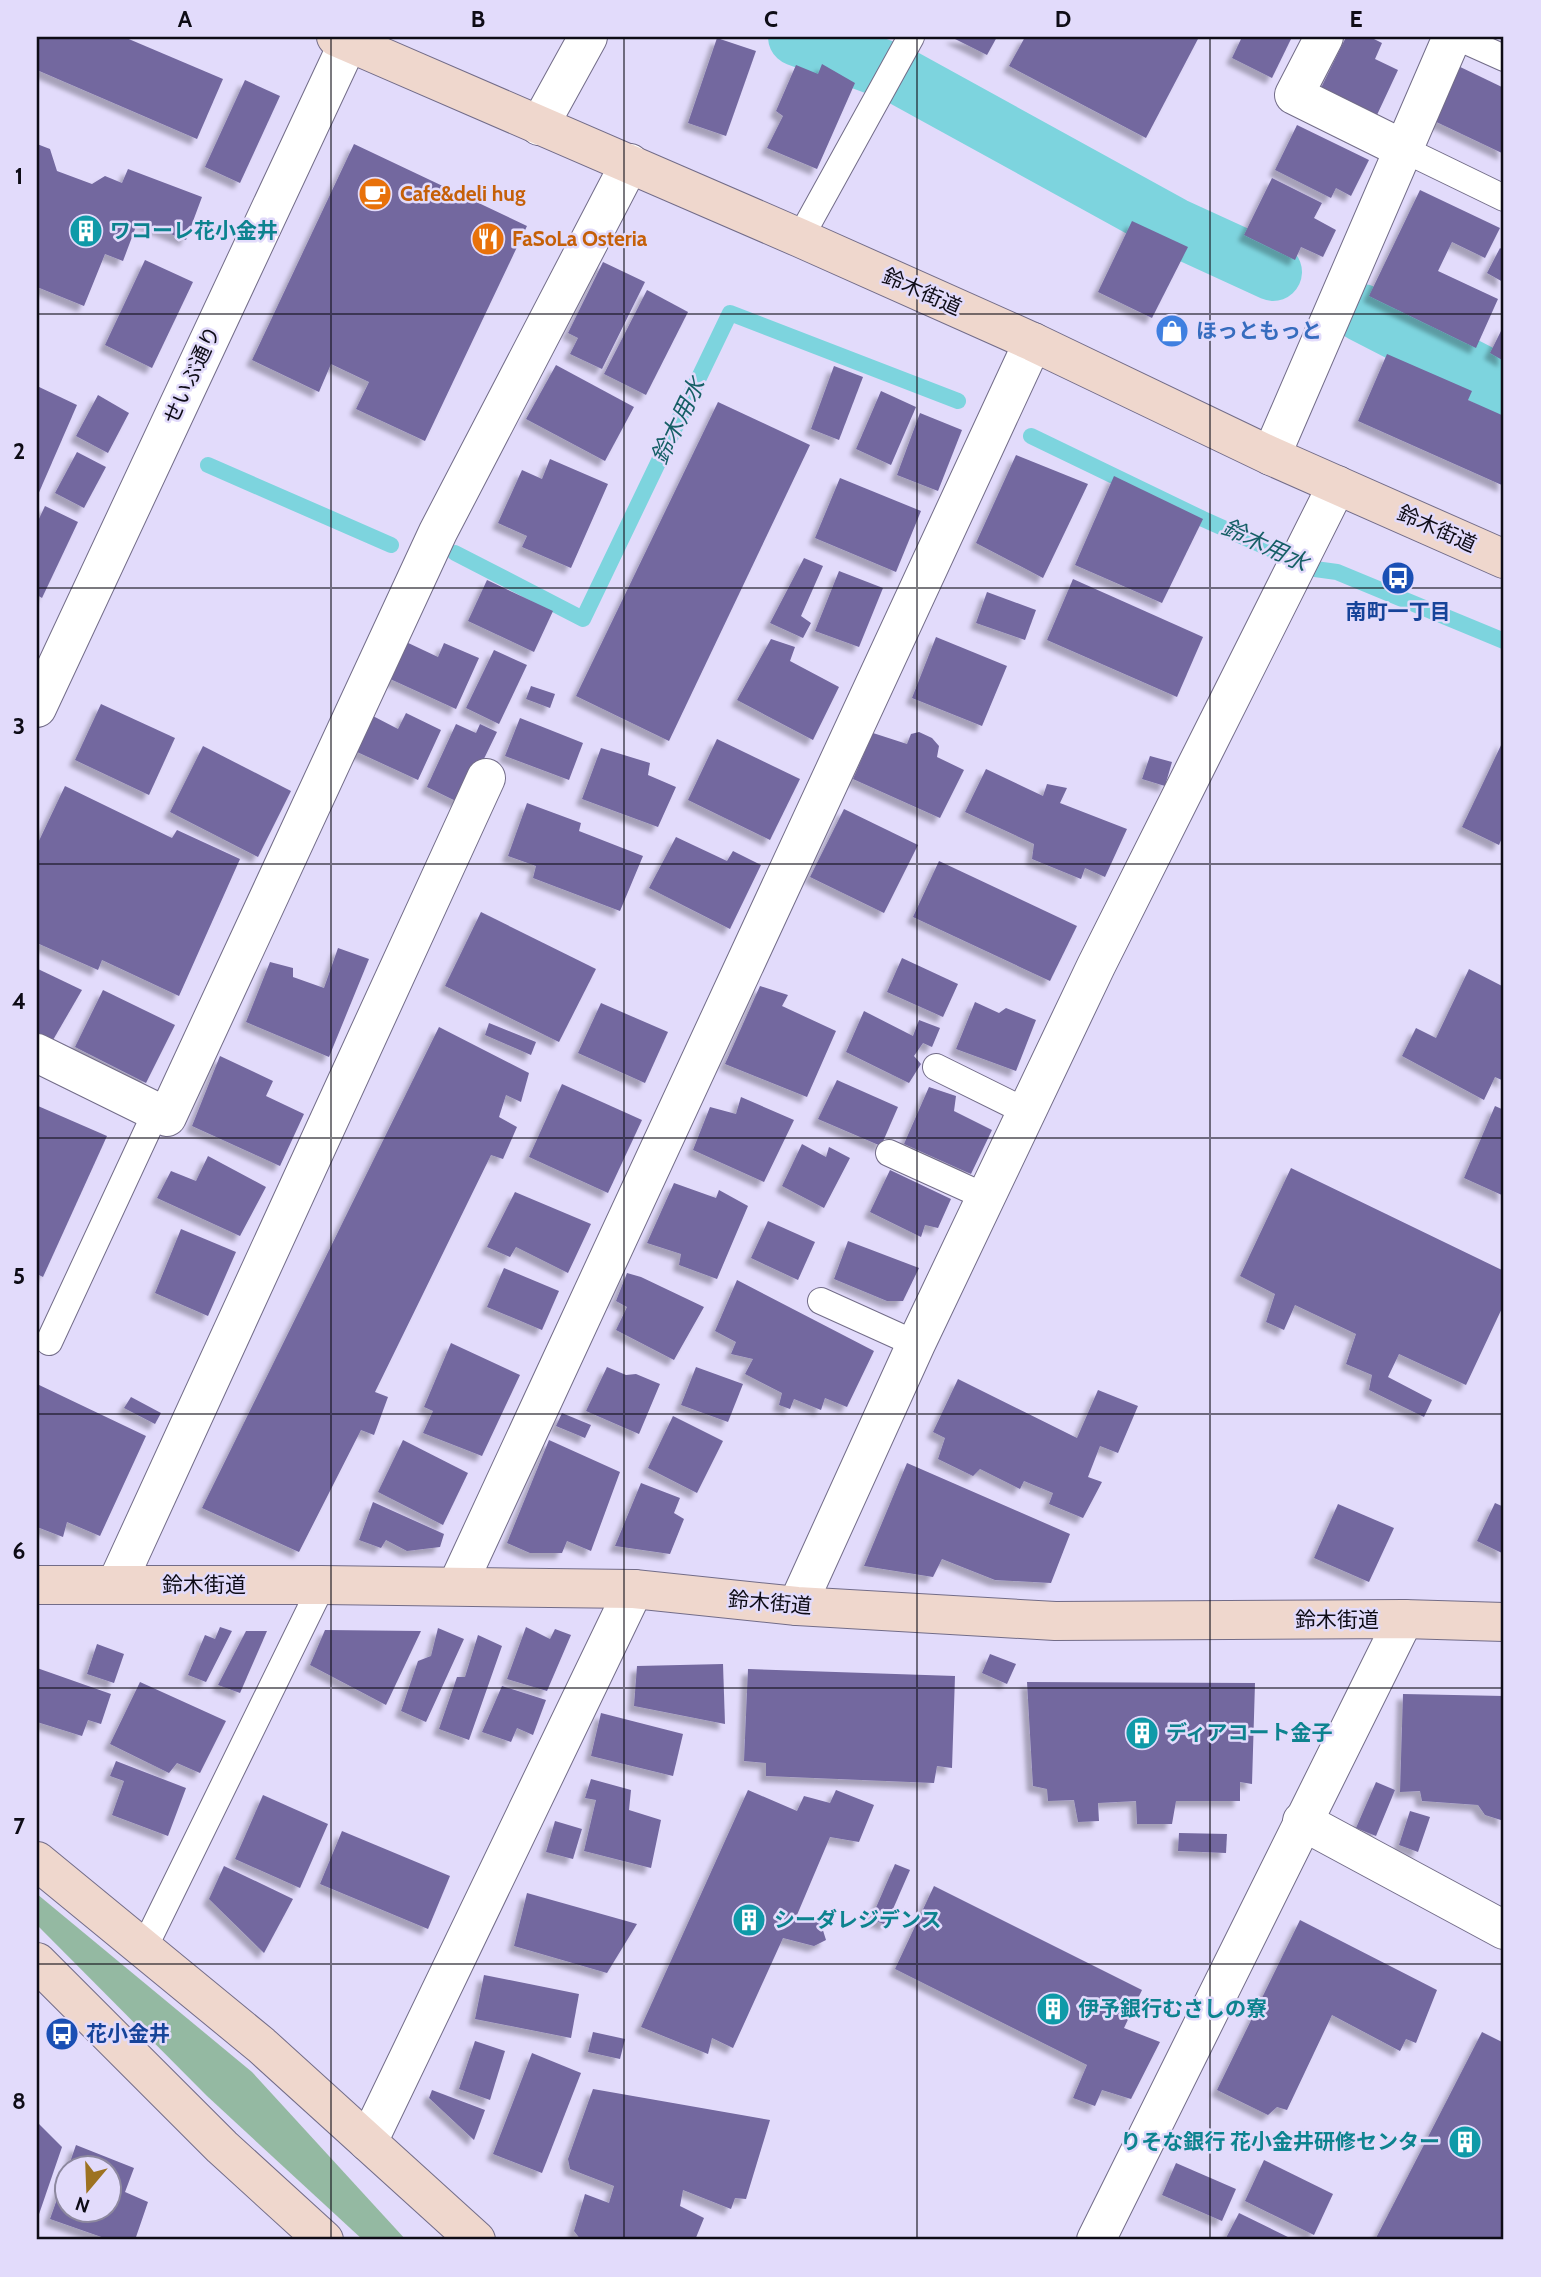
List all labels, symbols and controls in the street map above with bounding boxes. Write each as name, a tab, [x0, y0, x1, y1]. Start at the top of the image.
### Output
text: A	[178, 5, 193, 33]
text: B	[471, 5, 485, 33]
text: C	[764, 5, 778, 33]
text: D	[1055, 5, 1071, 33]
text: E	[1349, 5, 1363, 33]
text: 1	[15, 162, 23, 190]
cafe icon: Cafe&deli hug	[356, 175, 394, 213]
place label: Cafe&deli hug	[400, 181, 526, 206]
building icon: ワコーレ花小金井	[67, 212, 105, 250]
place label: ワコーレ花小金井	[110, 218, 278, 243]
restaurant icon: FaSoLa Osteria	[469, 220, 507, 258]
place label: FaSoLa Osteria	[512, 226, 648, 251]
street label: 鈴木街道	[879, 263, 966, 320]
shop icon: ほっともっと	[1153, 312, 1191, 350]
place label: ほっともっと	[1196, 318, 1322, 343]
street label: せいぶ通り	[158, 322, 225, 428]
water label: 鈴木用水	[645, 371, 712, 468]
text: 2	[13, 437, 25, 465]
street label: 鈴木街道	[1394, 500, 1481, 557]
water label: 鈴木用水	[1217, 513, 1315, 578]
bus stop icon: 南町一丁目	[1379, 559, 1417, 597]
place label: 南町一丁目	[1346, 599, 1451, 624]
text: 3	[13, 712, 25, 740]
text: 4	[12, 987, 26, 1015]
text: 5	[13, 1262, 25, 1290]
text: 6	[13, 1537, 25, 1565]
street label: 鈴木街道	[162, 1572, 246, 1597]
street label: 鈴木街道	[727, 1586, 813, 1619]
street label: 鈴木街道	[1295, 1607, 1379, 1632]
building icon: ディアコート金子	[1123, 1714, 1161, 1752]
place label: ディアコート金子	[1166, 1720, 1333, 1745]
text: 7	[13, 1812, 25, 1840]
building icon: シーダレジデンス	[730, 1901, 768, 1939]
place label: シーダレジデンス	[774, 1907, 942, 1932]
building icon: 伊予銀行むさしの寮	[1034, 1990, 1072, 2028]
place label: 伊予銀行むさしの寮	[1078, 1996, 1267, 2021]
bus stop icon: 花小金井	[43, 2015, 81, 2053]
place label: 花小金井	[86, 2021, 170, 2046]
text: 8	[12, 2087, 26, 2115]
building icon: りそな銀行 花小金井研修センター	[1446, 2123, 1484, 2161]
place label: りそな銀行 花小金井研修センター	[1120, 2129, 1440, 2154]
north arrow	[52, 2154, 122, 2224]
text: N	[73, 2192, 93, 2218]

